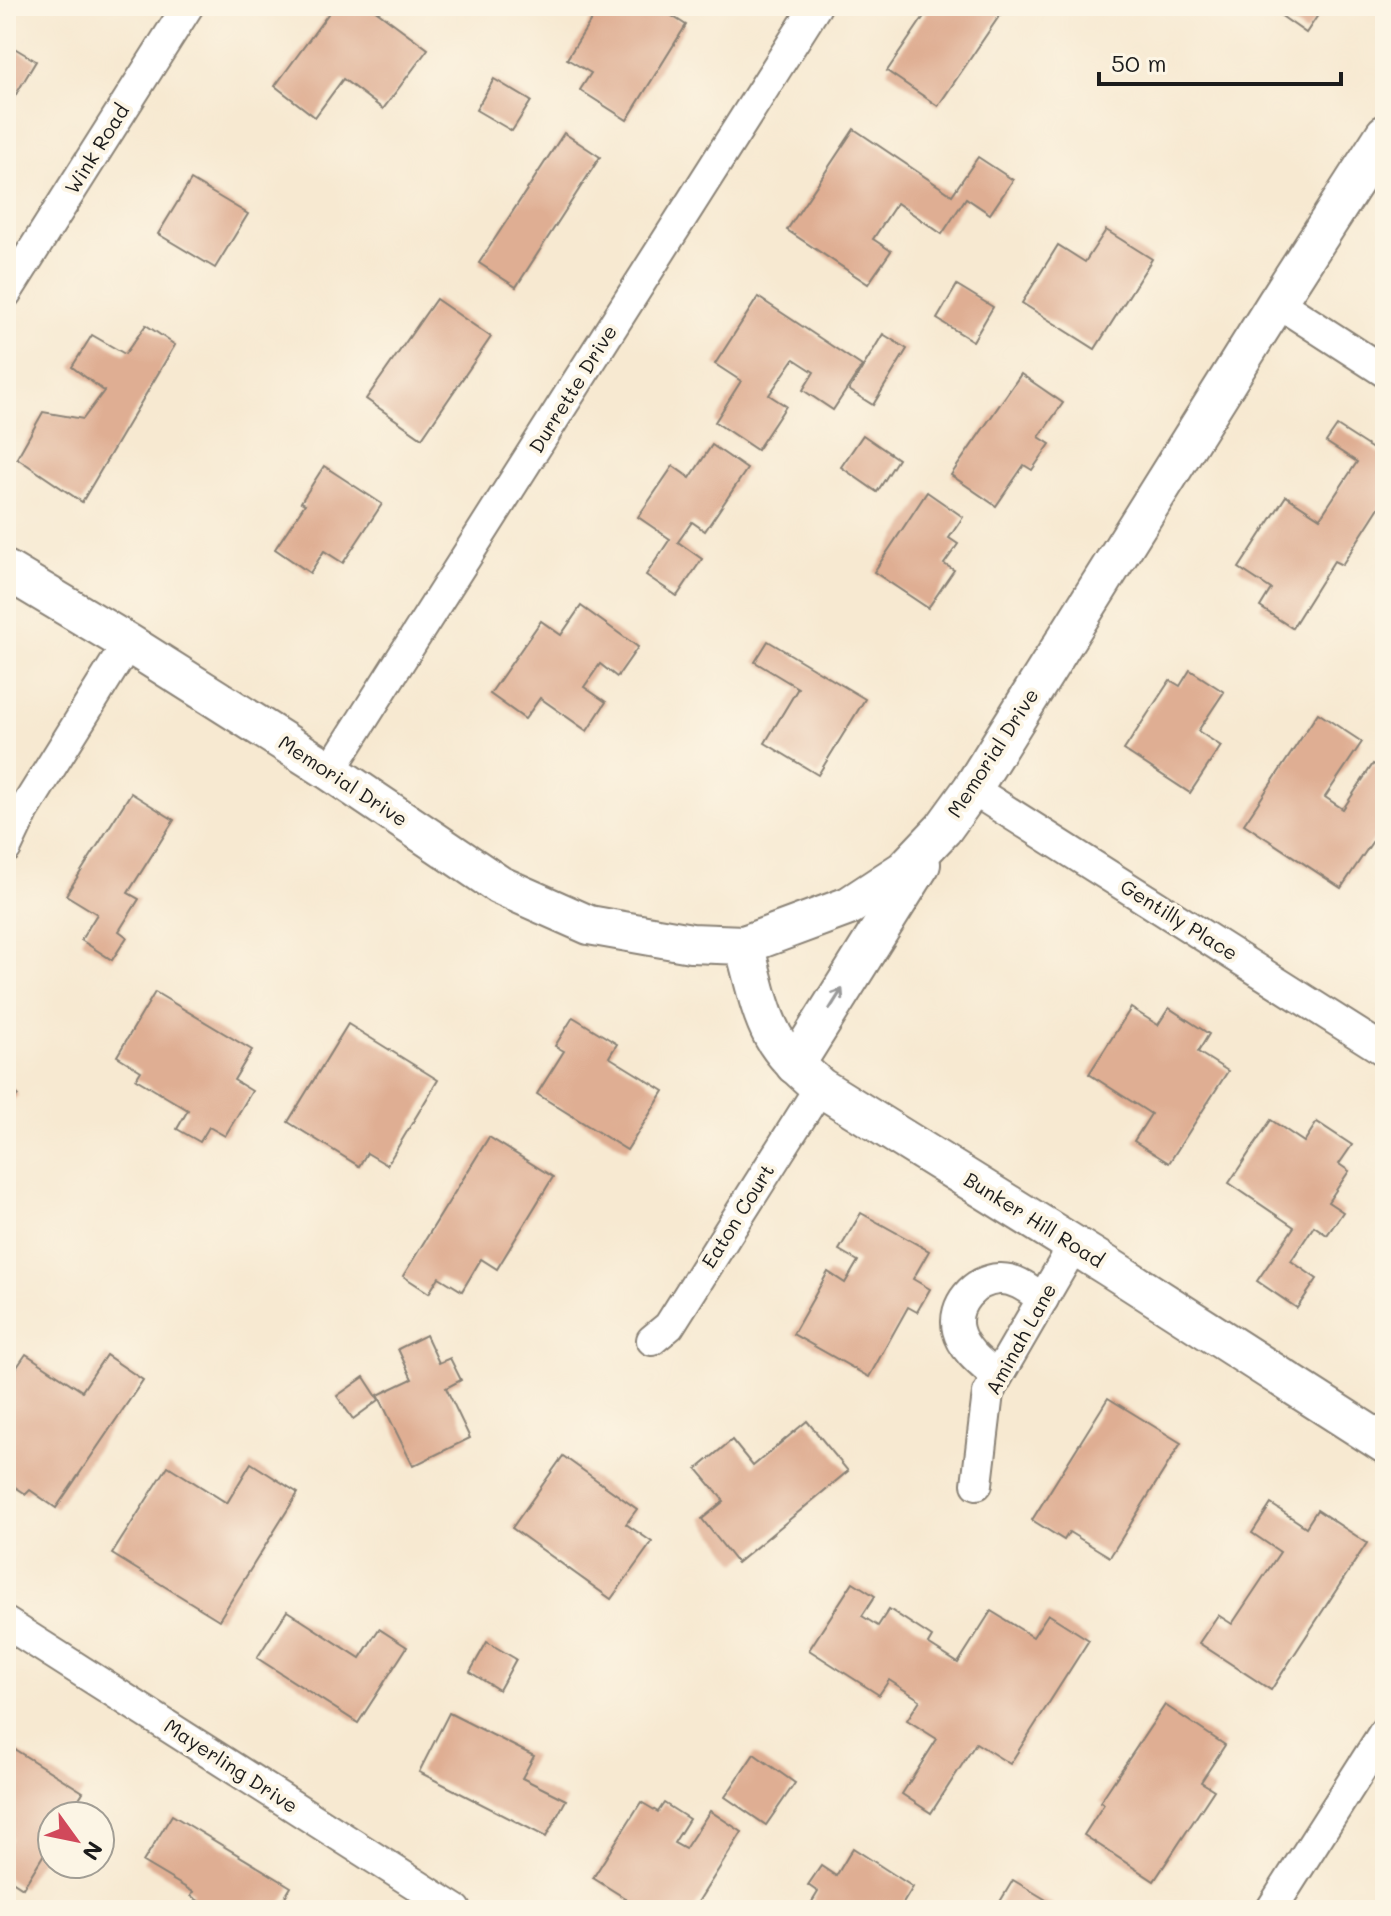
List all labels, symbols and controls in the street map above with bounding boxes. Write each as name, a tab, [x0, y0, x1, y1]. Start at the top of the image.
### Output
scale bar	[1099, 36, 1341, 86]
text: 50 m	[1111, 47, 1167, 78]
street label: Wink Road	[58, 98, 134, 198]
street label: Durrette Drive	[522, 320, 622, 457]
street label: Memorial Drive	[941, 683, 1044, 822]
street label: Memorial Drive	[274, 729, 413, 832]
street label: Gentilly Place	[1116, 873, 1243, 966]
one-way arrow	[829, 988, 845, 1011]
street label: Eaton Court	[695, 1159, 779, 1272]
street label: Bunker Hill Road	[960, 1166, 1109, 1273]
street label: Aminah Lane	[979, 1278, 1061, 1399]
street label: Mayerling Drive	[160, 1712, 303, 1818]
north arrow	[36, 1800, 116, 1880]
text: N	[76, 1836, 110, 1866]

